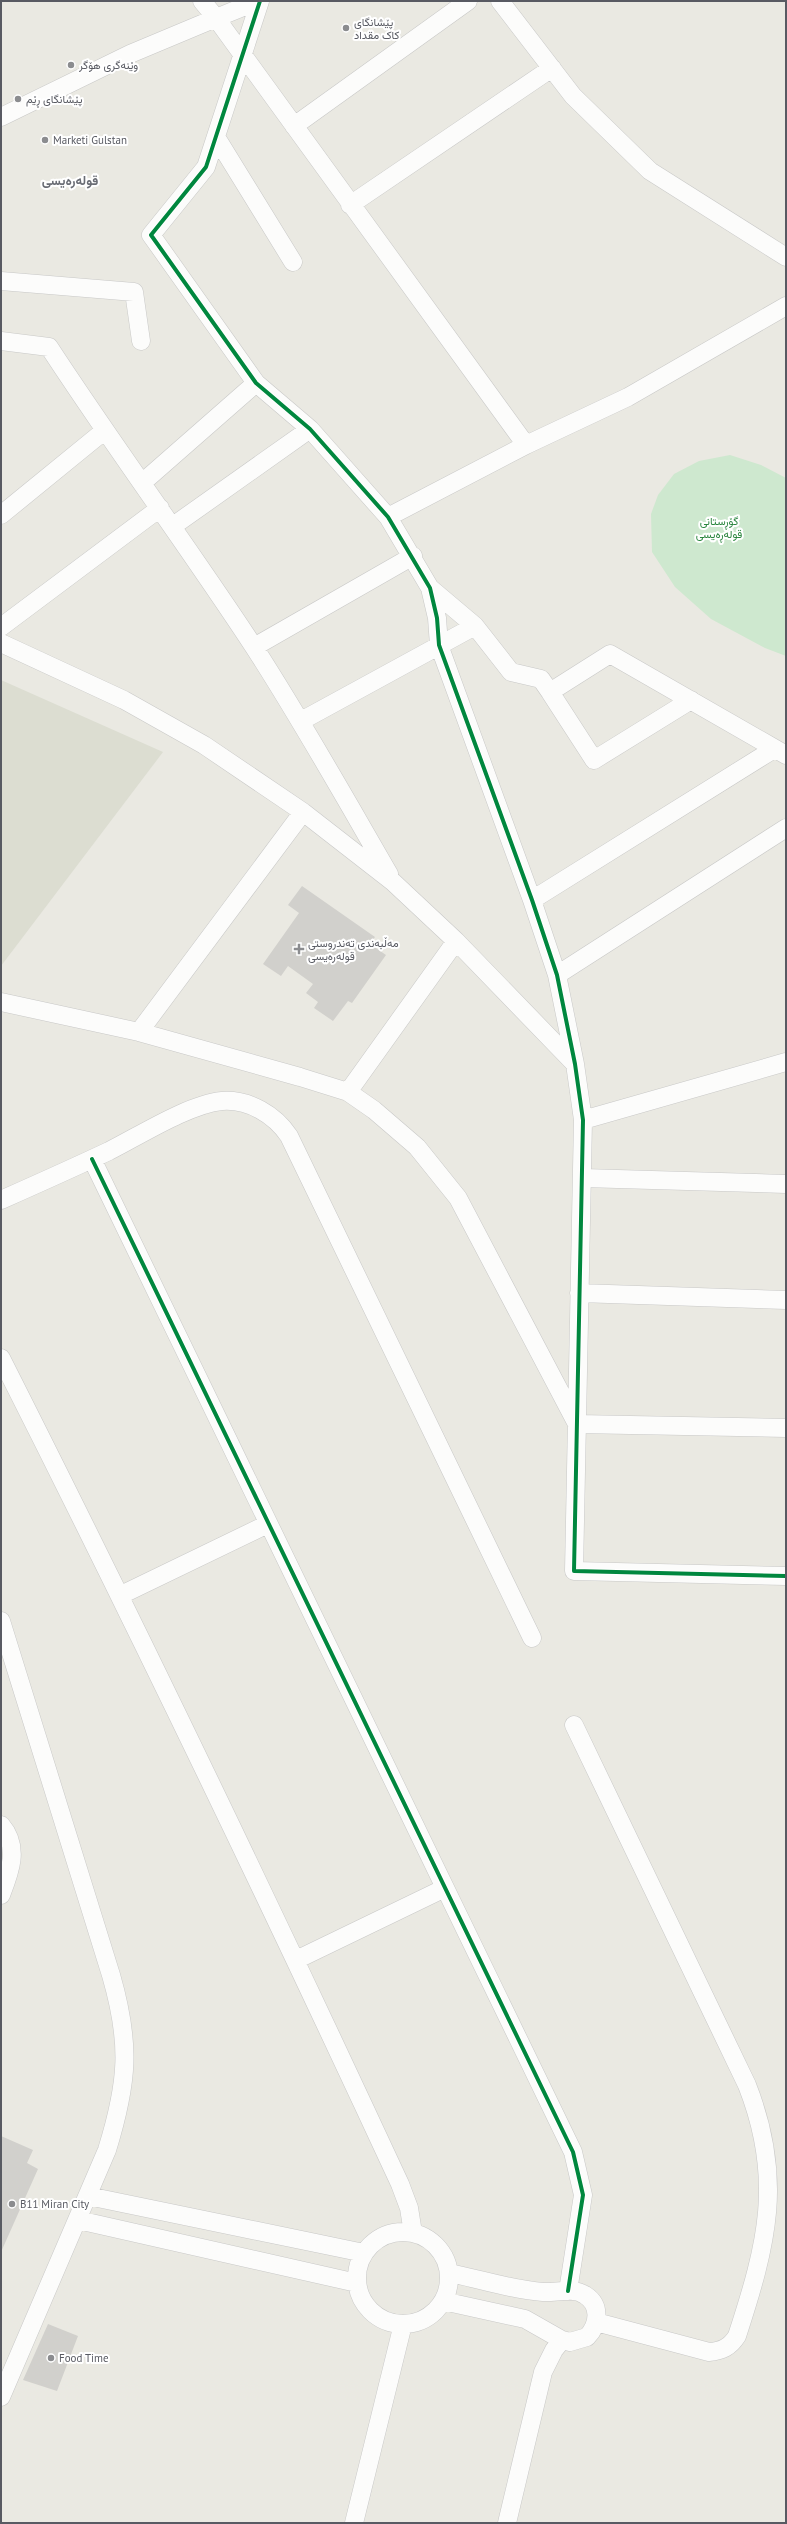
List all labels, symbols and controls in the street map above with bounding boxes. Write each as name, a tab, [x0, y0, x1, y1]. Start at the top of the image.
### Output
place label: پێشانگای کاک مقداد	[354, 15, 399, 42]
marker: پێشانگای کاک مقداد	[341, 23, 351, 33]
place label: وێنەگری هۆگر	[78, 58, 138, 72]
marker: وێنەگری هۆگر	[66, 60, 76, 70]
place label: پێشانگای ڕێم	[26, 92, 83, 108]
marker: پێشانگای ڕێم	[13, 94, 23, 104]
place label: Marketi Gulstan	[53, 133, 127, 147]
marker: Marketi Gulstan	[40, 135, 50, 145]
district label: قولەرەیسی	[42, 172, 98, 189]
park label: گۆڕستانی قولەڕەیسی	[696, 514, 742, 543]
place label: مەڵبەندی تەندروستی قولەرەیسی	[308, 936, 399, 963]
marker: مەڵبەندی تەندروستی قولەرەیسی	[293, 943, 305, 955]
place label: B11 Miran City	[20, 2197, 90, 2211]
marker: B11 Miran City	[7, 2199, 17, 2209]
place label: Food Time	[59, 2351, 109, 2365]
marker: Food Time	[46, 2353, 56, 2363]

